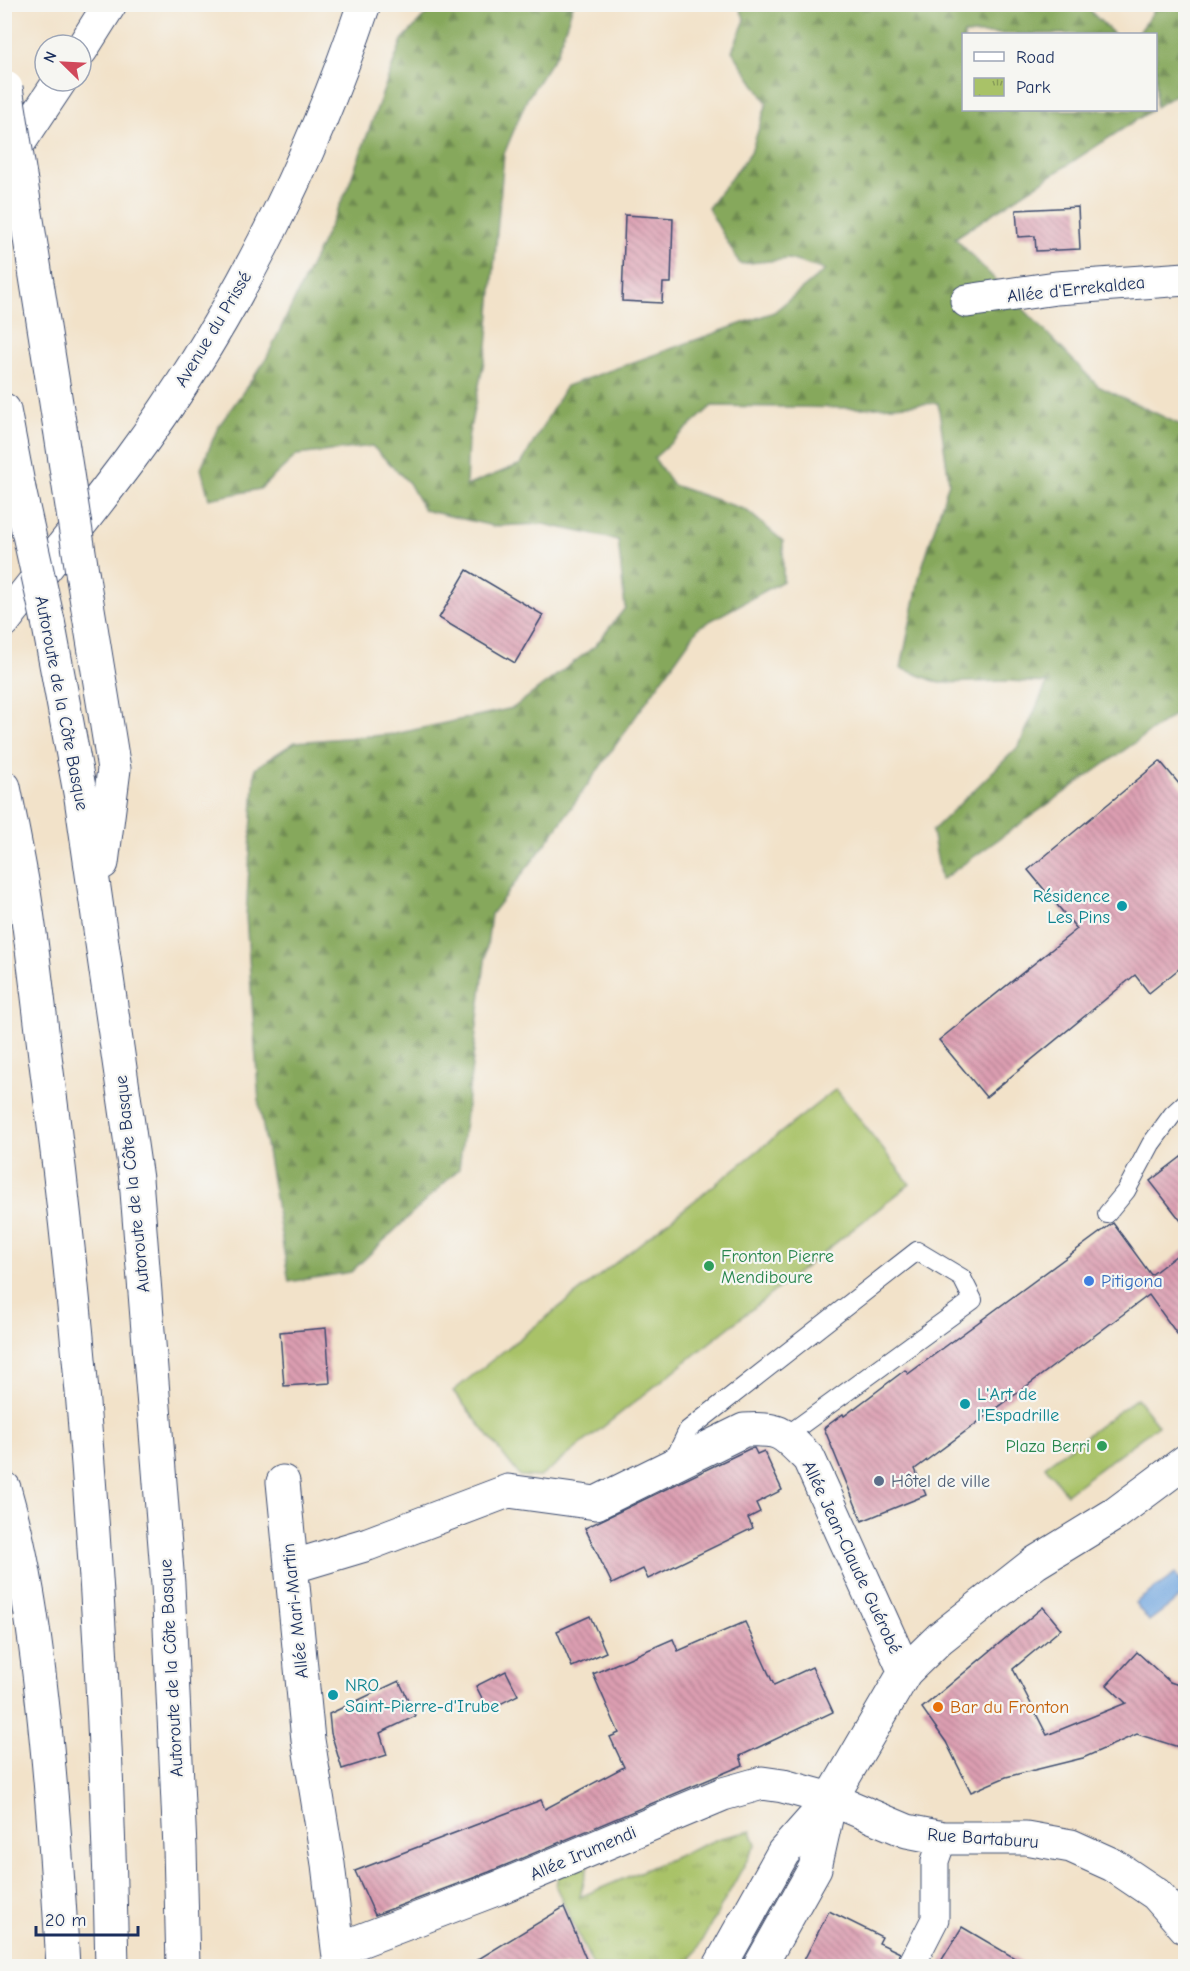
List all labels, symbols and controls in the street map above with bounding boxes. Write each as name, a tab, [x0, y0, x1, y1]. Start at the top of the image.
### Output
north arrow	[33, 33, 93, 93]
legend	[962, 33, 1157, 111]
text: Road	[1016, 47, 1055, 68]
text: N	[40, 49, 61, 66]
text: Park	[1016, 77, 1051, 98]
street label: Avenue du Prissé	[171, 268, 256, 391]
street label: Allée d'Errekaldea	[1006, 272, 1146, 307]
street label: Autoroute de la Côte Basque	[30, 594, 93, 812]
place label: Résidence Les Pins	[1033, 886, 1110, 928]
marker: Résidence Les Pins	[1115, 899, 1129, 913]
street label: Autoroute de la Côte Basque	[111, 1074, 154, 1294]
place label: Fronton Pierre Mendiboure	[721, 1246, 834, 1288]
marker: Fronton Pierre Mendiboure	[702, 1259, 716, 1273]
place label: Pitigona	[1101, 1271, 1163, 1292]
marker: Pitigona	[1082, 1274, 1096, 1288]
place label: L'Art de l'Espadrille	[977, 1384, 1059, 1426]
marker: L'Art de l'Espadrille	[958, 1397, 972, 1411]
place label: Plaza Berri	[1005, 1436, 1090, 1457]
marker: Plaza Berri	[1095, 1439, 1109, 1453]
street label: Allée Jean-Claude Guérobé	[798, 1457, 905, 1657]
place label: Hôtel de ville	[891, 1471, 990, 1492]
marker: Hôtel de ville	[872, 1474, 886, 1488]
street label: Allée Mari-Martin	[278, 1542, 313, 1680]
street label: Autoroute de la Côte Basque	[155, 1558, 188, 1778]
place label: NRO Saint-Pierre-d'Irube	[345, 1675, 499, 1717]
marker: NRO Saint-Pierre-d'Irube	[326, 1688, 340, 1702]
place label: Bar du Fronton	[950, 1697, 1069, 1718]
marker: Bar du Fronton	[931, 1700, 945, 1714]
street label: Allée Irumendi	[527, 1822, 639, 1885]
street label: Rue Bartaburu	[927, 1824, 1039, 1853]
scale bar	[36, 1899, 138, 1937]
text: 20 m	[45, 1910, 86, 1931]

